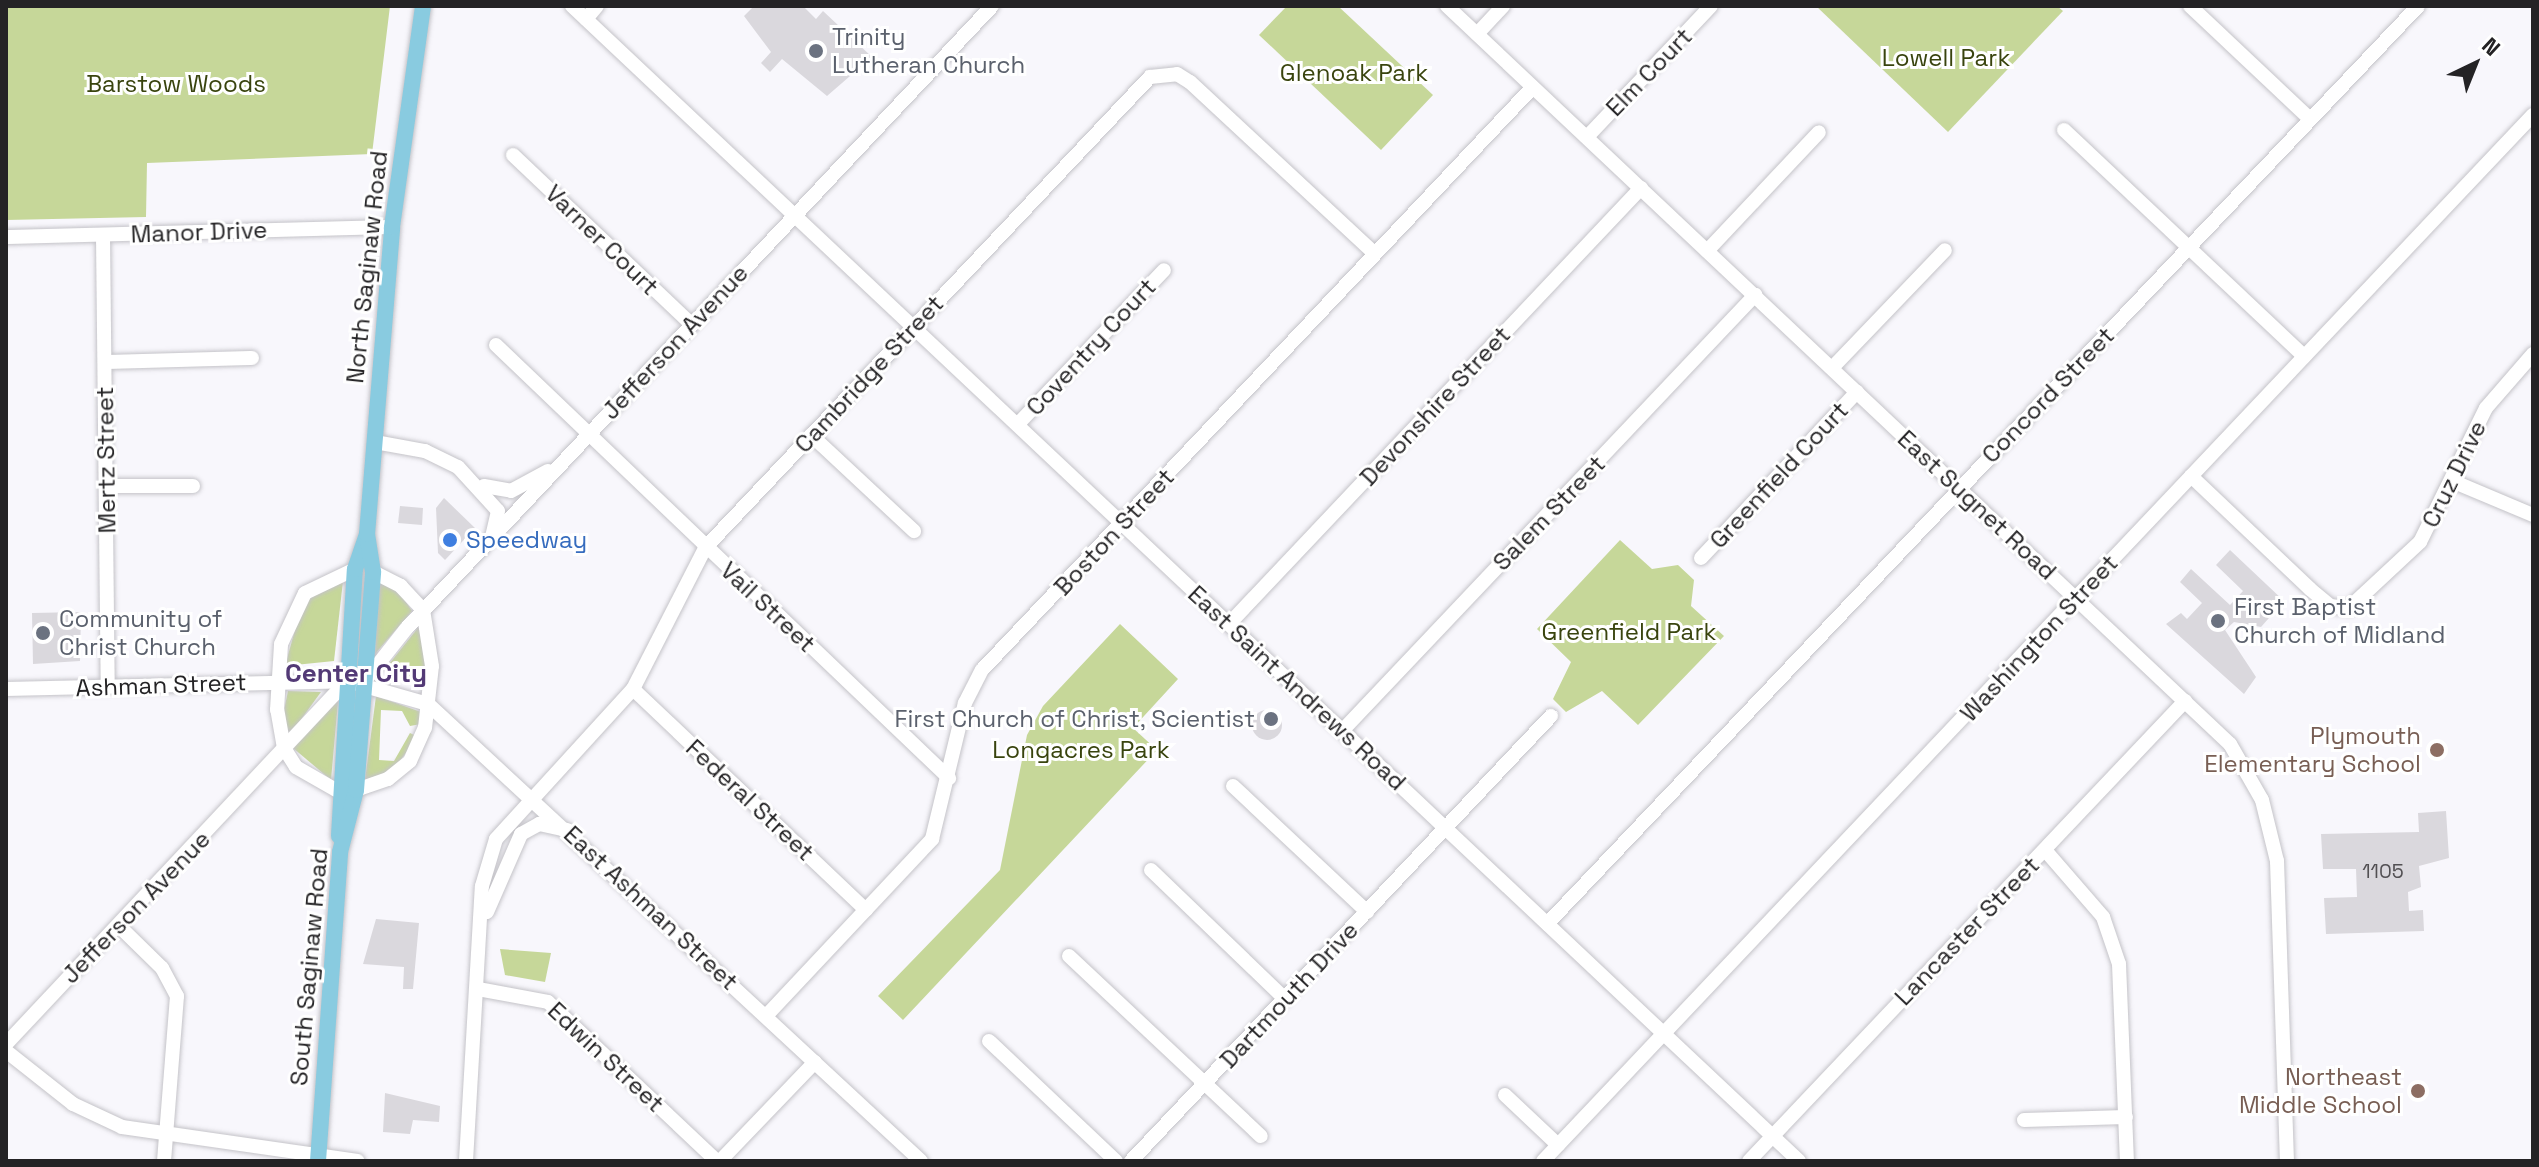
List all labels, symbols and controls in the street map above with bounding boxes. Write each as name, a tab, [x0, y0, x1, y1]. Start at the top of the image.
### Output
street label: Elm Court	[1600, 22, 1698, 122]
place label: Trinity Lutheran Church	[832, 23, 1025, 79]
north arrow	[2435, 24, 2515, 104]
text: N	[2476, 31, 2506, 62]
marker: Trinity Lutheran Church	[807, 42, 825, 60]
park label: Lowell Park	[1882, 44, 2010, 72]
park label: Glenoak Park	[1280, 59, 1428, 87]
park label: Barstow Woods	[86, 70, 266, 98]
street label: North Saginaw Road	[340, 149, 394, 385]
street label: Varner Court	[539, 179, 665, 301]
street label: Manor Drive	[130, 215, 268, 249]
street label: Jefferson Avenue	[596, 259, 754, 425]
street label: Coventry Court	[1020, 273, 1162, 421]
street label: Cambridge Street	[789, 289, 949, 459]
street label: Devonshire Street	[1354, 320, 1516, 492]
street label: Concord Street	[1976, 321, 2120, 469]
street label: Mertz Street	[90, 386, 122, 534]
street label: Greenfield Court	[1704, 396, 1854, 554]
street label: Cruz Drive	[2416, 416, 2492, 532]
street label: East Sugnet Road	[1892, 424, 2062, 586]
street label: Salem Street	[1487, 449, 1611, 577]
street label: Boston Street	[1048, 463, 1180, 601]
place label: Speedway	[466, 526, 587, 554]
marker: Speedway	[441, 531, 459, 549]
street label: Washington Street	[1954, 549, 2124, 727]
street label: Vail Street	[715, 556, 821, 658]
street label: East Saint Andrews Road	[1182, 579, 1412, 797]
place label: First Baptist Church of Midland	[2234, 593, 2446, 649]
place label: Community of Christ Church	[59, 605, 222, 661]
marker: First Baptist Church of Midland	[2209, 612, 2227, 630]
park label: Greenfield Park	[1542, 618, 1716, 646]
marker: Community of Christ Church	[34, 624, 52, 642]
district label: Center City	[285, 658, 427, 690]
street label: Ashman Street	[75, 668, 247, 702]
place label: First Church of Christ, Scientist	[894, 705, 1255, 733]
marker: First Church of Christ, Scientist	[1262, 710, 1280, 728]
place label: Plymouth Elementary School	[2204, 722, 2421, 778]
street label: Federal Street	[680, 733, 820, 867]
park label: Longacres Park	[992, 736, 1170, 764]
marker: Plymouth Elementary School	[2428, 741, 2446, 759]
street label: East Ashman Street	[558, 820, 744, 996]
street label: Jefferson Avenue	[56, 825, 216, 989]
street label: South Saginaw Road	[284, 847, 334, 1087]
street label: Lancaster Street	[1889, 851, 2045, 1011]
house number: 1105	[2362, 859, 2404, 883]
street label: Dartmouth Drive	[1214, 916, 1364, 1074]
street label: Edwin Street	[542, 996, 670, 1118]
place label: Northeast Middle School	[2239, 1063, 2402, 1119]
marker: Northeast Middle School	[2409, 1082, 2427, 1100]

